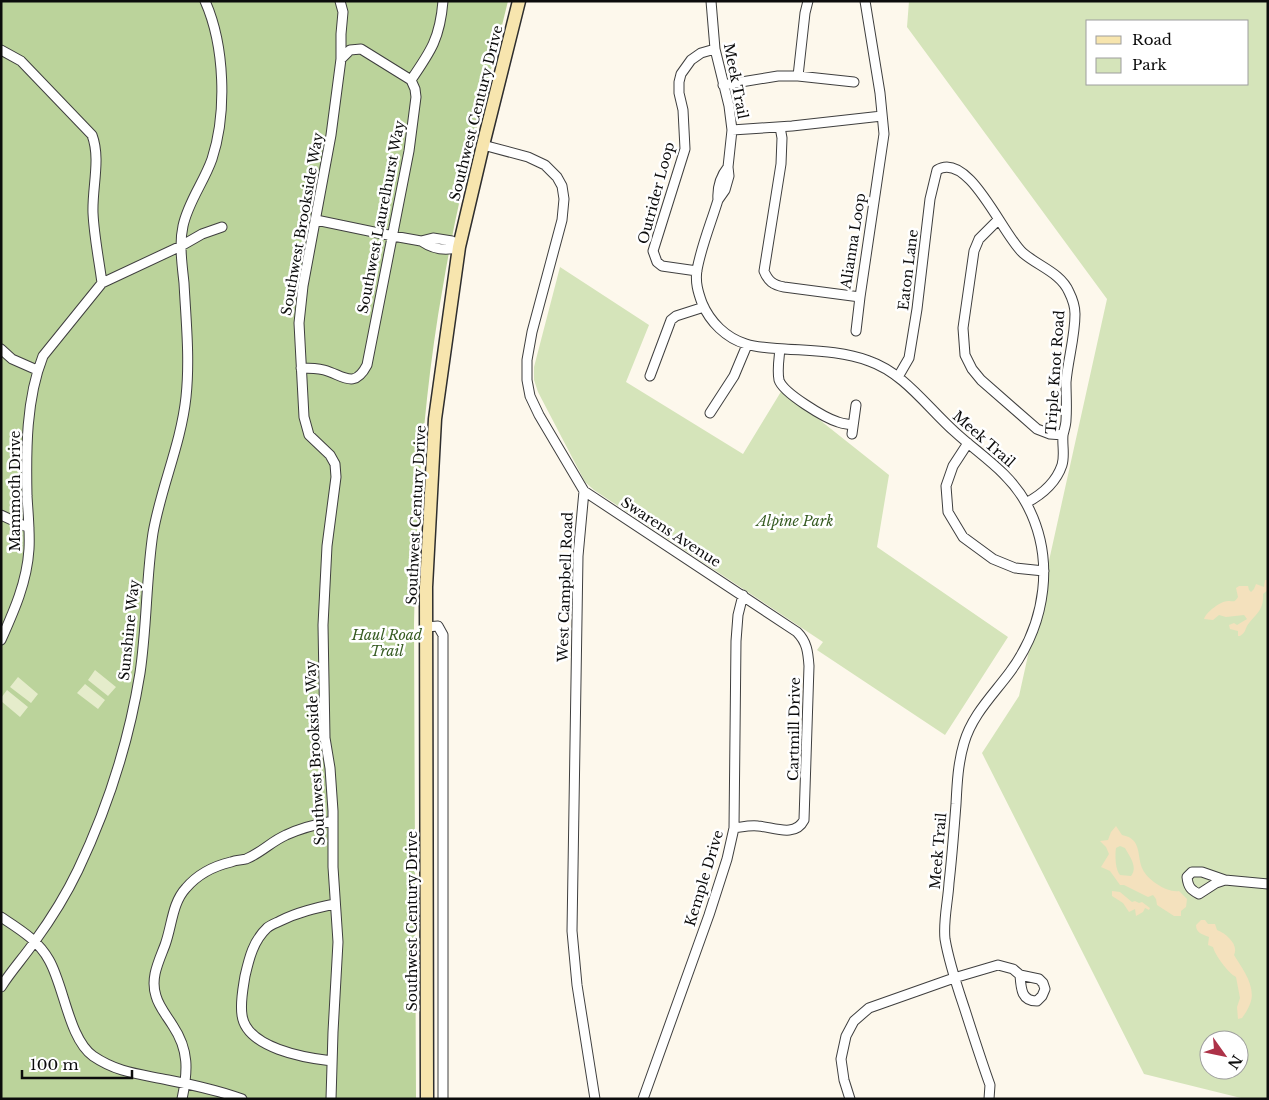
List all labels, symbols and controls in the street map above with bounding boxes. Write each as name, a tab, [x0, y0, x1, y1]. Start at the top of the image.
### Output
legend	[1086, 20, 1249, 85]
street label: Southwest Century Drive	[445, 23, 507, 203]
text: Road	[1132, 30, 1172, 49]
street label: Meek Trail	[720, 42, 752, 121]
text: Park	[1132, 55, 1168, 74]
street label: Southwest Laurelhurst Way	[353, 119, 409, 315]
street label: Southwest Brookside Way	[277, 131, 327, 317]
street label: Outrider Loop	[634, 140, 678, 246]
street label: Alianna Loop	[836, 192, 869, 291]
street label: Eaton Lane	[894, 228, 922, 312]
street label: Triple Knot Road	[1042, 309, 1068, 435]
street label: Meek Trail	[949, 407, 1019, 471]
street label: Southwest Century Drive	[402, 424, 430, 606]
street label: Mammoth Drive	[6, 430, 24, 552]
street label: Swarens Avenue	[618, 493, 724, 571]
street label: West Campbell Road	[553, 511, 577, 663]
park label: Alpine Park	[755, 512, 833, 530]
street label: Sunshine Way	[115, 578, 143, 681]
park label: Haul Road Trail	[351, 626, 423, 660]
street label: Southwest Brookside Way	[301, 660, 329, 846]
street label: Cartmill Drive	[784, 677, 804, 781]
street label: Meek Trail	[926, 811, 950, 890]
street label: Kemple Drive	[681, 828, 727, 928]
street label: Southwest Century Drive	[403, 831, 421, 1011]
north arrow	[1199, 1030, 1249, 1080]
scale bar	[22, 1048, 132, 1080]
text: N	[1224, 1052, 1246, 1073]
text: 100 m	[30, 1055, 79, 1074]

